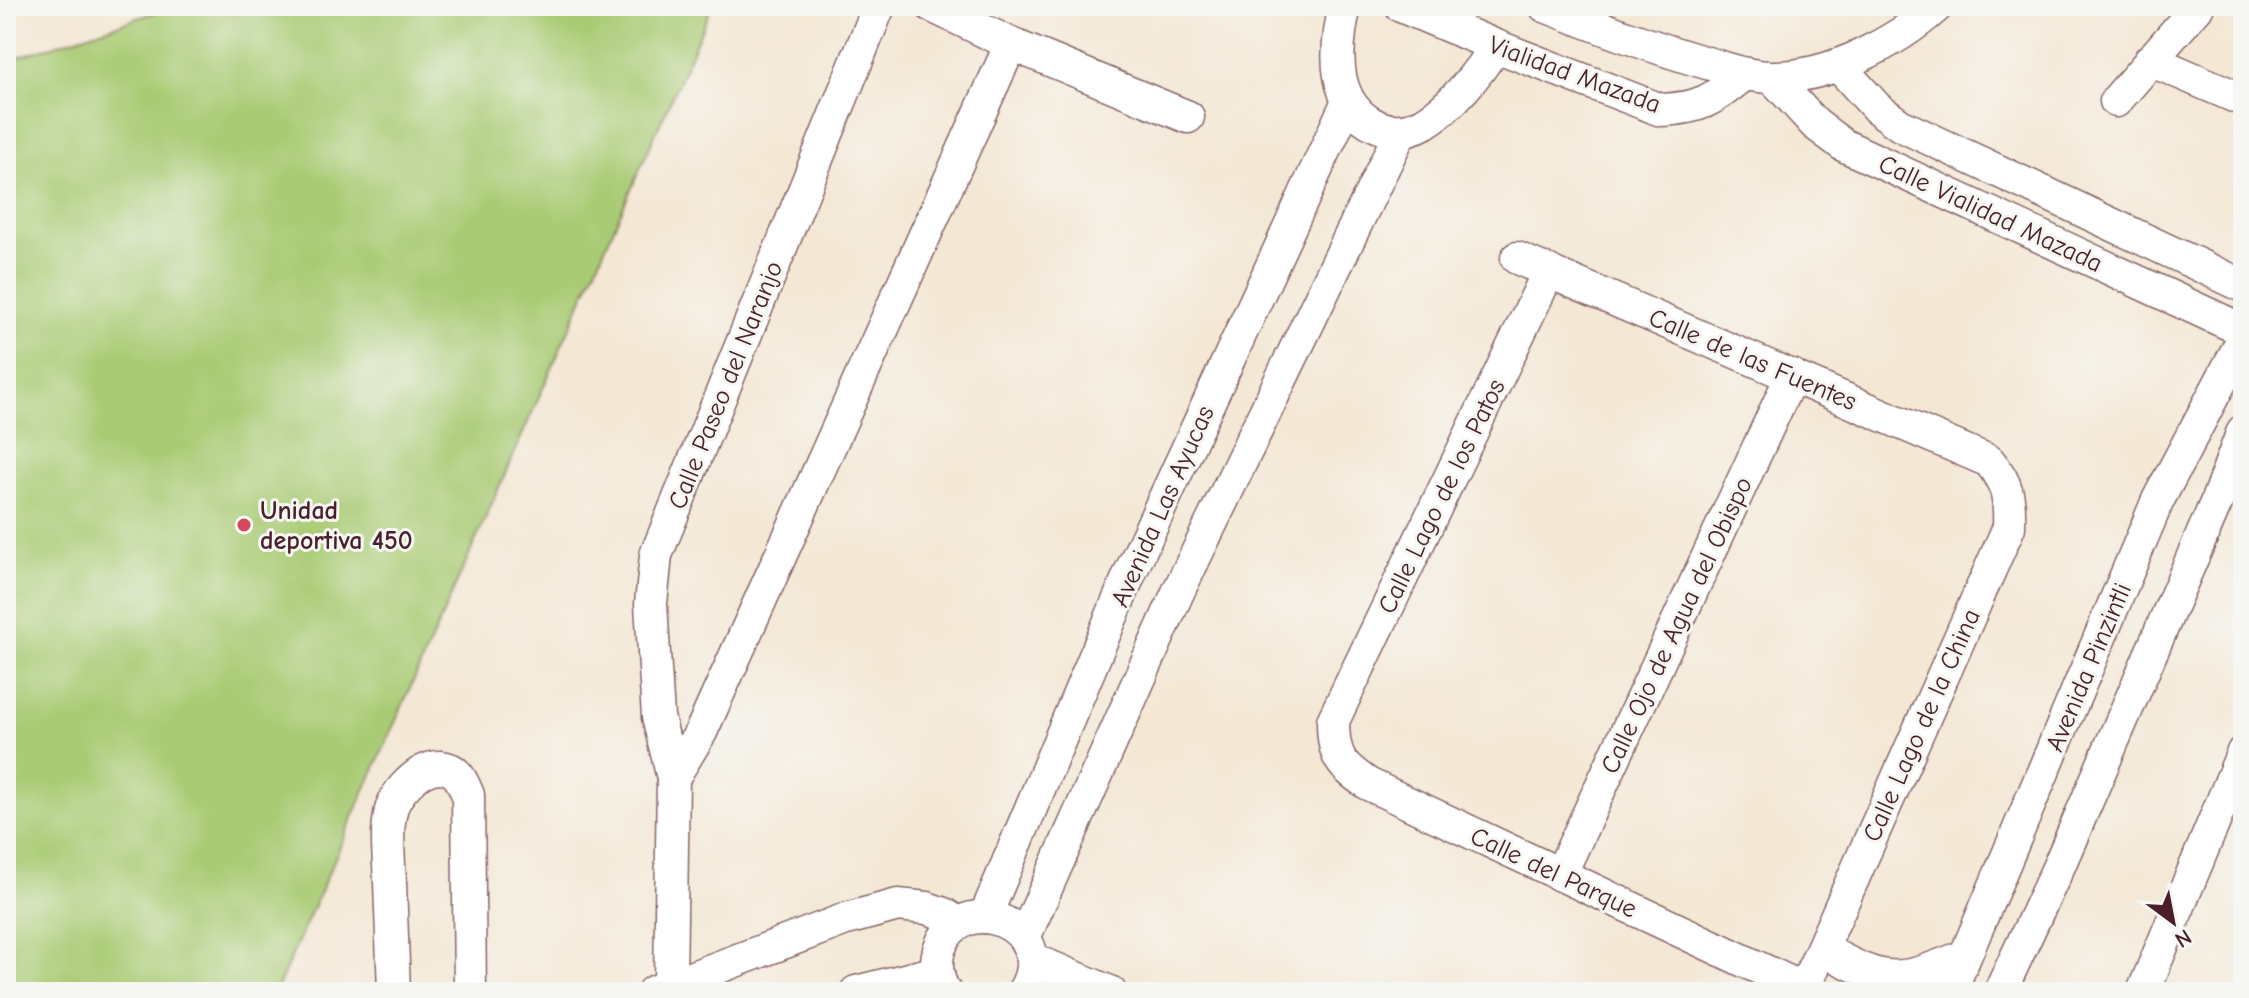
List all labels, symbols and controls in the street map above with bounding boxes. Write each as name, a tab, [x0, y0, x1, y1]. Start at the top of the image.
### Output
street label: Vialidad Mazada	[1484, 30, 1665, 120]
street label: Calle Vialidad Mazada	[1874, 149, 2107, 279]
street label: Calle Paseo del Naranjo	[662, 257, 789, 514]
street label: Calle de las Fuentes	[1644, 303, 1861, 417]
street label: Calle Lago de los Patos	[1372, 374, 1512, 618]
street label: Avenida Las Ayucas	[1105, 401, 1221, 612]
street label: Calle Ojo de Agua del Obispo	[1595, 472, 1759, 778]
place label: Unidad deportiva 450	[260, 496, 413, 556]
marker: Unidad deportiva 450	[235, 516, 253, 534]
street label: Avenida Pinzintli	[2040, 579, 2138, 756]
street label: Calle Lago de la China	[1857, 604, 1987, 846]
street label: Calle del Parque	[1466, 821, 1642, 925]
north arrow	[2133, 882, 2213, 962]
text: N	[2170, 923, 2196, 953]

